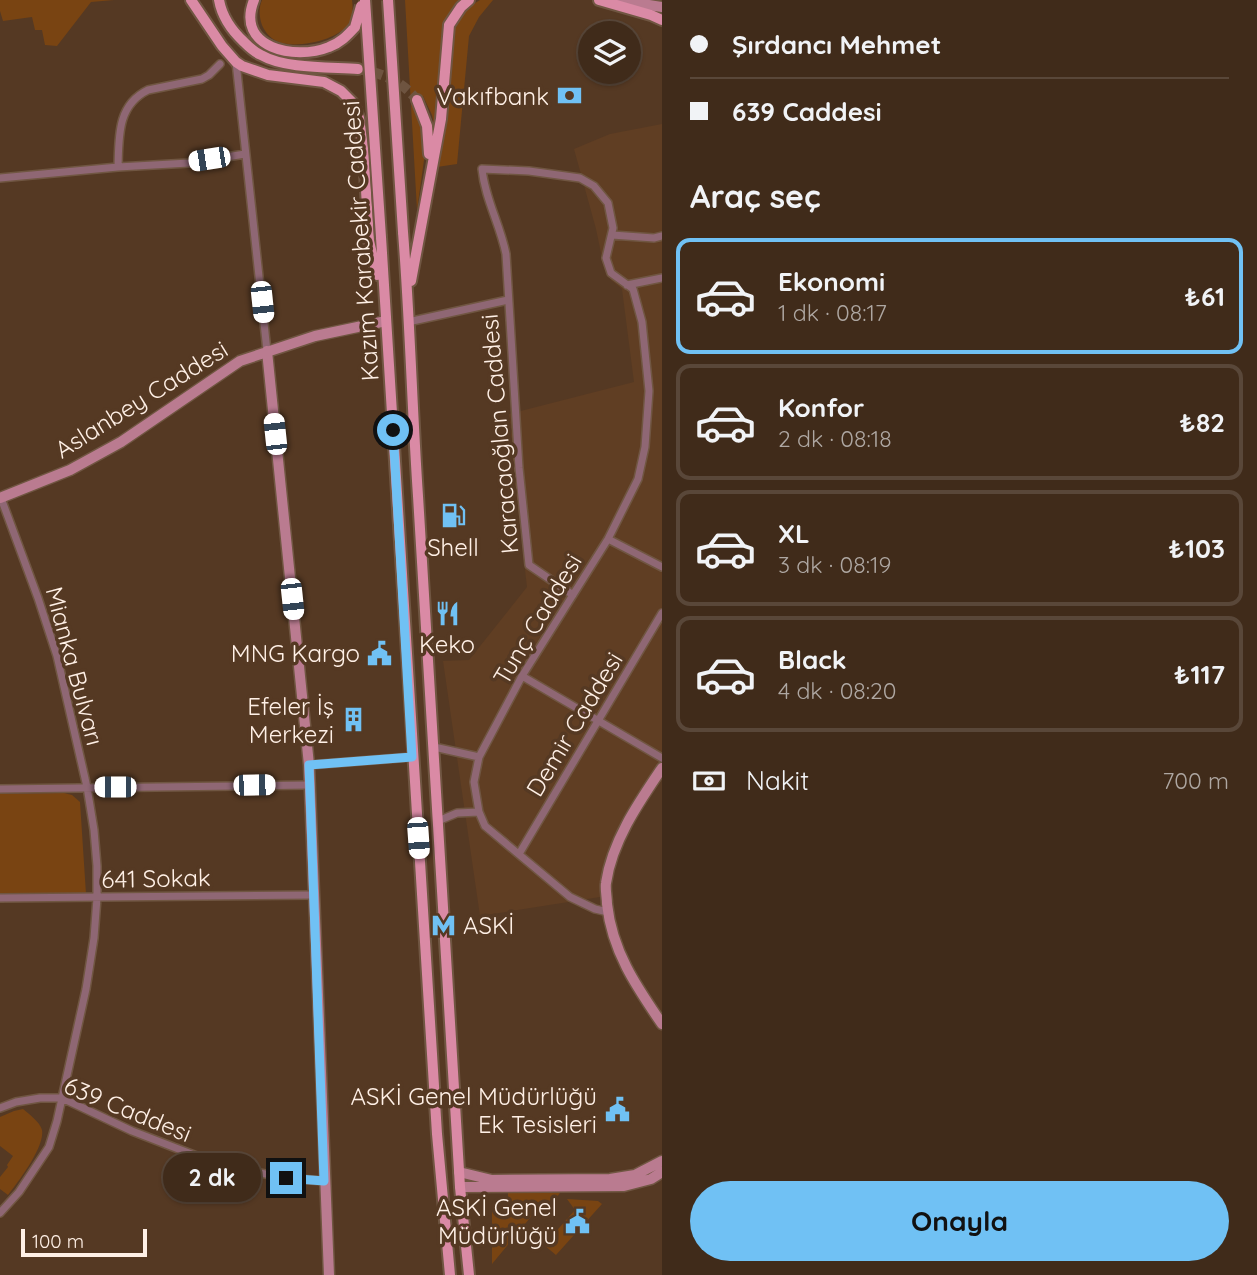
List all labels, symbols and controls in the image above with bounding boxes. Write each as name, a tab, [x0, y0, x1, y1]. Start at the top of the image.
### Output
map controls	[578, 21, 641, 84]
button: layers	[578, 21, 641, 84]
text: Şırdancı Mehmet	[732, 28, 941, 61]
place label: Vakıfbank	[436, 81, 549, 111]
bank icon: Vakıfbank	[555, 82, 583, 110]
text: 639 Caddesi	[732, 95, 882, 128]
street label: Kazım Karabekir Caddesi	[335, 100, 385, 382]
car	[187, 145, 232, 173]
text: Araç seç	[690, 176, 821, 216]
icon: car	[694, 265, 757, 328]
text: Ekonomi	[778, 265, 885, 298]
car	[250, 280, 275, 324]
text: ₺61	[1185, 280, 1225, 313]
text: 1 dk · 08:17	[778, 298, 887, 327]
street label: Karacaoğlan Caddesi	[474, 313, 524, 555]
street label: Aslanbey Caddesi	[49, 334, 233, 464]
icon: car	[694, 391, 757, 454]
text: Konfor	[778, 391, 864, 424]
text: ₺82	[1179, 406, 1225, 439]
car	[263, 412, 288, 456]
route start	[377, 414, 409, 446]
text: 2 dk · 08:18	[778, 424, 892, 453]
fuel station icon: Shell	[439, 502, 467, 530]
icon: car	[694, 517, 757, 580]
text: XL	[778, 517, 810, 550]
place label: Shell	[427, 532, 479, 562]
text: ₺103	[1169, 532, 1225, 565]
street label: Tunç Caddesi	[486, 548, 588, 690]
text: 3 dk · 08:19	[778, 550, 891, 579]
car	[280, 577, 305, 621]
street label: Mianka Bulvarı	[39, 583, 111, 749]
restaurant icon: Keko	[433, 599, 461, 627]
place label: Keko	[419, 629, 475, 659]
place label: MNG Kargo	[231, 638, 360, 668]
public building icon: MNG Kargo	[366, 639, 394, 667]
icon: car	[694, 643, 757, 706]
text: Black	[778, 643, 847, 676]
street label: Demir Caddesi	[519, 646, 629, 802]
text: ₺117	[1174, 658, 1225, 691]
text: 4 dk · 08:20	[778, 676, 897, 705]
place label: Efeler İş Merkezi	[247, 691, 334, 749]
building icon: Efeler İş Merkezi	[340, 706, 368, 734]
icon: cash	[690, 762, 728, 800]
text: Nakit	[746, 764, 809, 797]
text: 700 m	[1163, 766, 1229, 795]
car	[233, 774, 276, 796]
car	[95, 777, 137, 798]
car	[407, 816, 430, 860]
street label: 641 Sokak	[101, 862, 211, 894]
place label: ASKİ	[463, 910, 514, 940]
metro station icon: ASKİ	[429, 911, 457, 939]
street label: 639 Caddesi	[60, 1070, 196, 1148]
place label: ASKİ Genel Müdürlüğü Ek Tesisleri	[350, 1081, 597, 1139]
public building icon: ASKİ Genel Müdürlüğü Ek Tesisleri	[603, 1096, 631, 1124]
callout: 2 dk	[163, 1154, 262, 1202]
route end	[270, 1162, 302, 1194]
text: 2 dk	[188, 1163, 236, 1192]
button: Onayla	[690, 1181, 1229, 1261]
place label: ASKİ Genel Müdürlüğü	[436, 1192, 557, 1250]
public building icon: ASKİ Genel Müdürlüğü	[563, 1207, 591, 1235]
scale bar	[21, 1226, 147, 1258]
text: 100 m	[32, 1229, 84, 1253]

